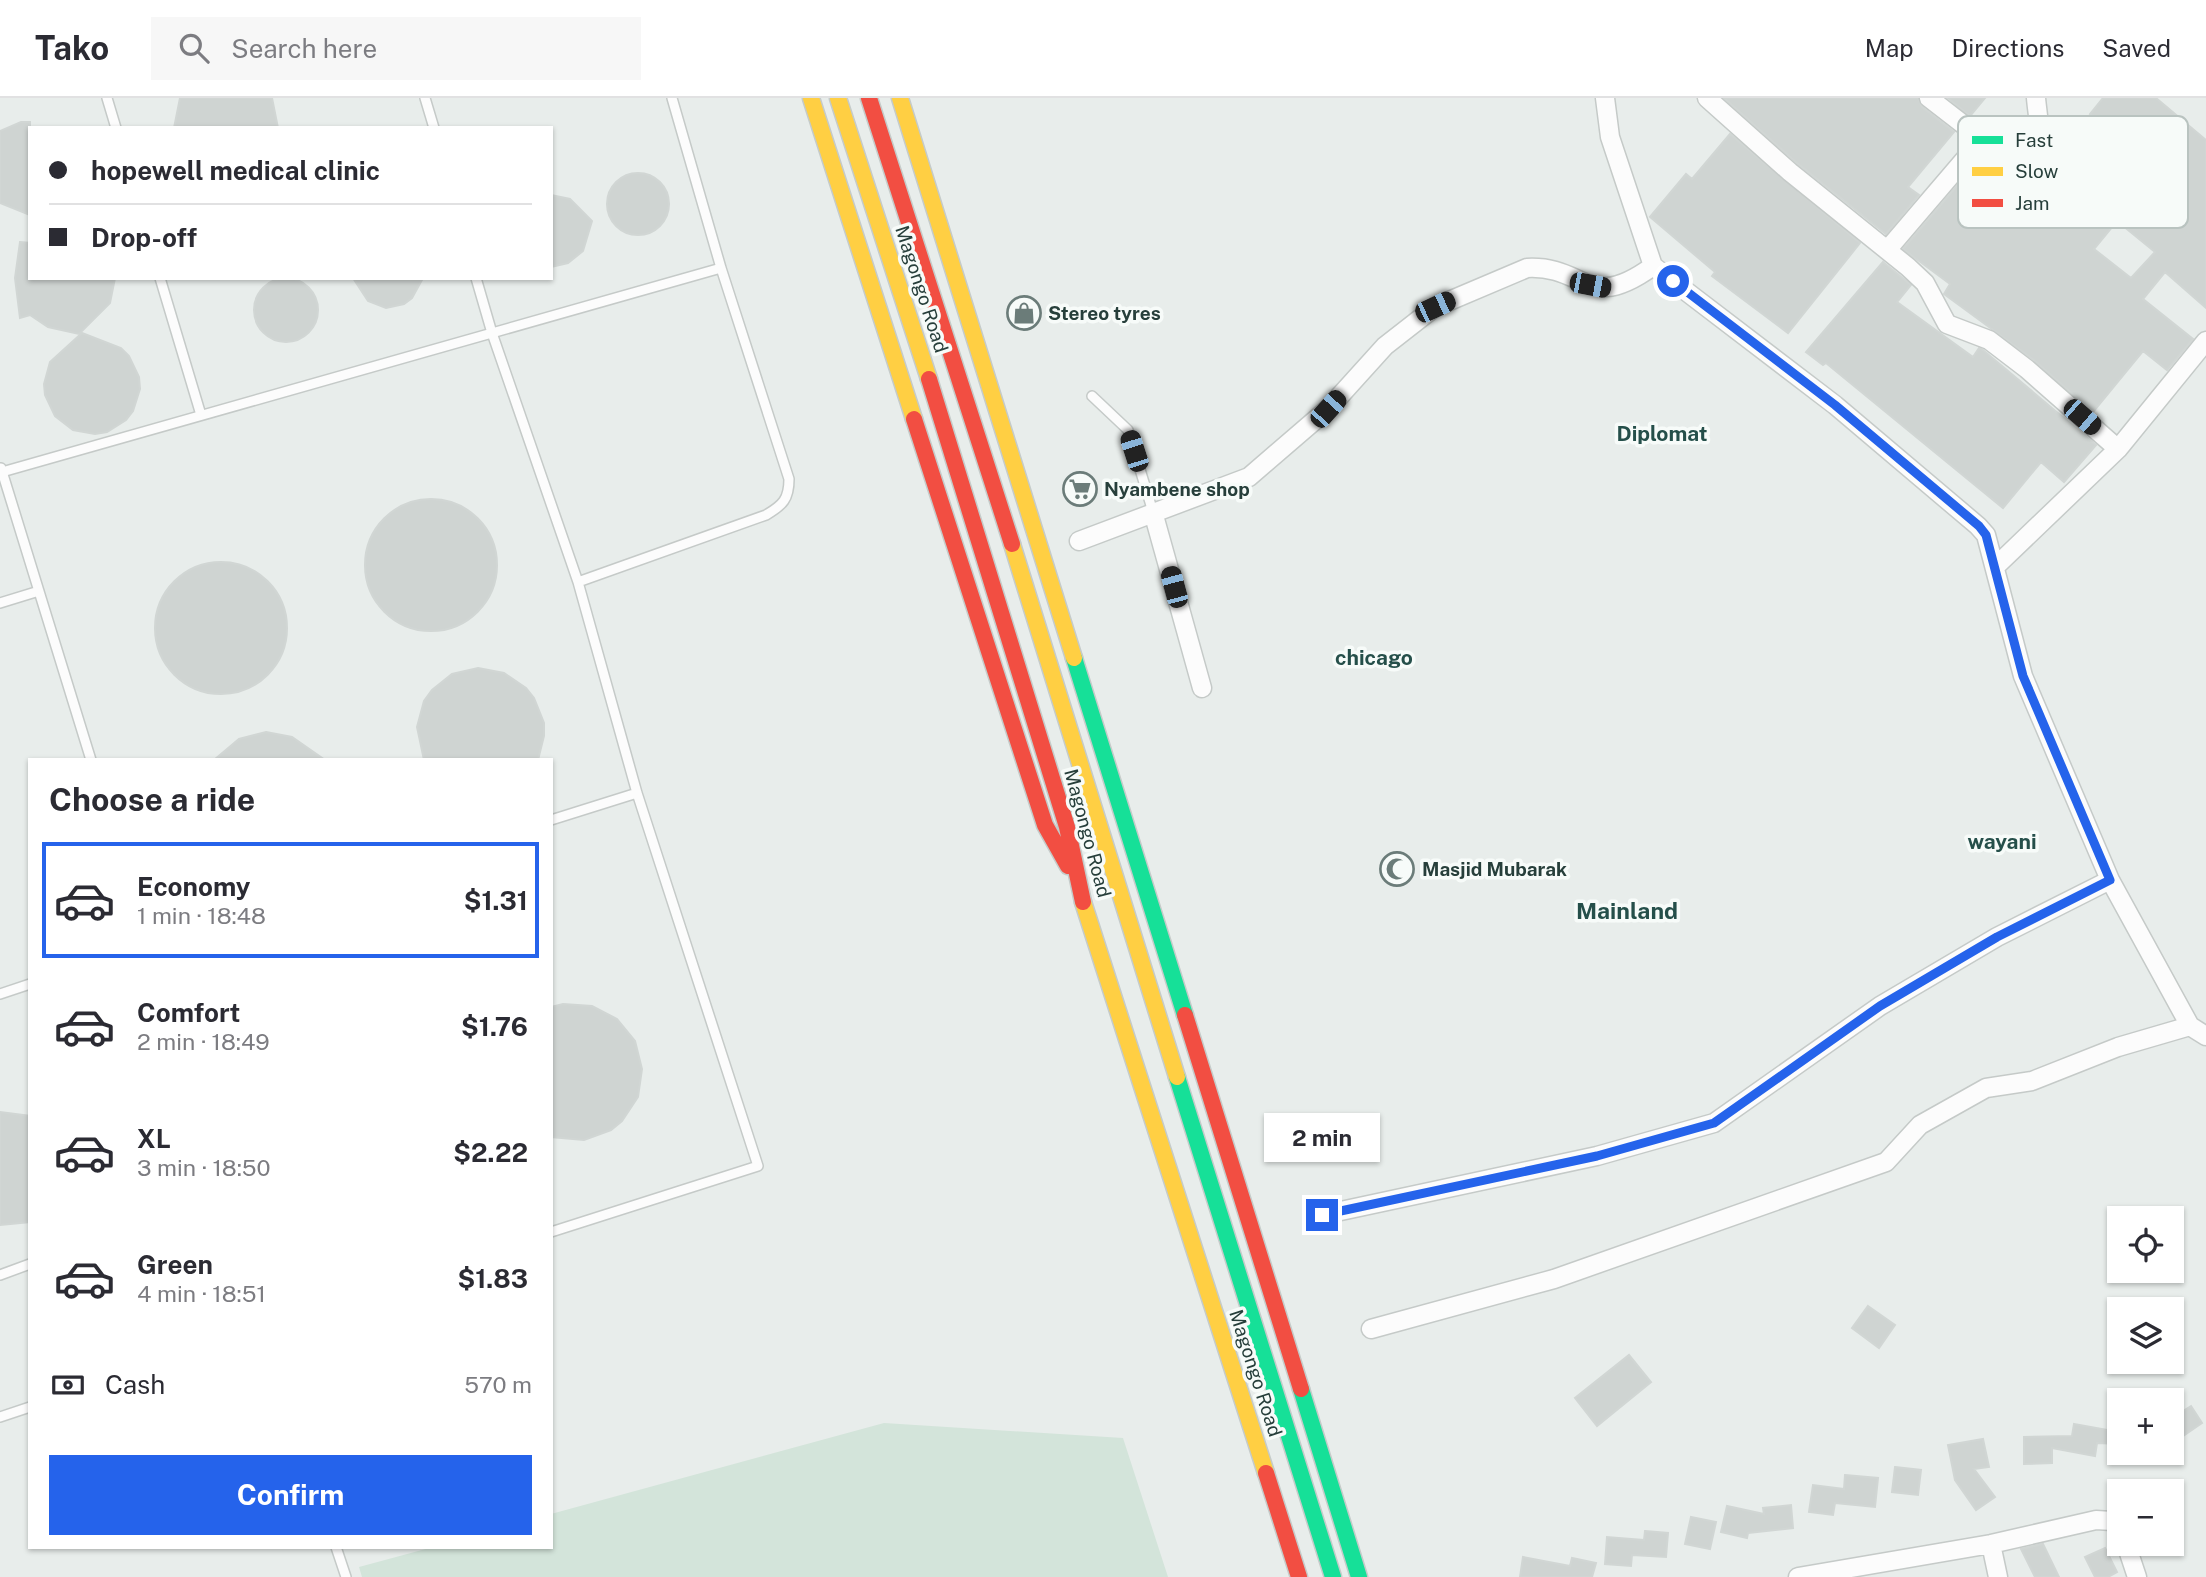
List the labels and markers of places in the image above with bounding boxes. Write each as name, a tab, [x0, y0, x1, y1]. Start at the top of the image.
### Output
shop icon: Stereo tyres	[1005, 294, 1043, 332]
place label: Stereo tyres	[1048, 302, 1161, 324]
supermarket icon: Nyambene shop	[1061, 470, 1099, 508]
place label: Nyambene shop	[1104, 478, 1250, 500]
mosque icon: Masjid Mubarak	[1378, 850, 1416, 888]
place label: Masjid Mubarak	[1422, 858, 1567, 880]

